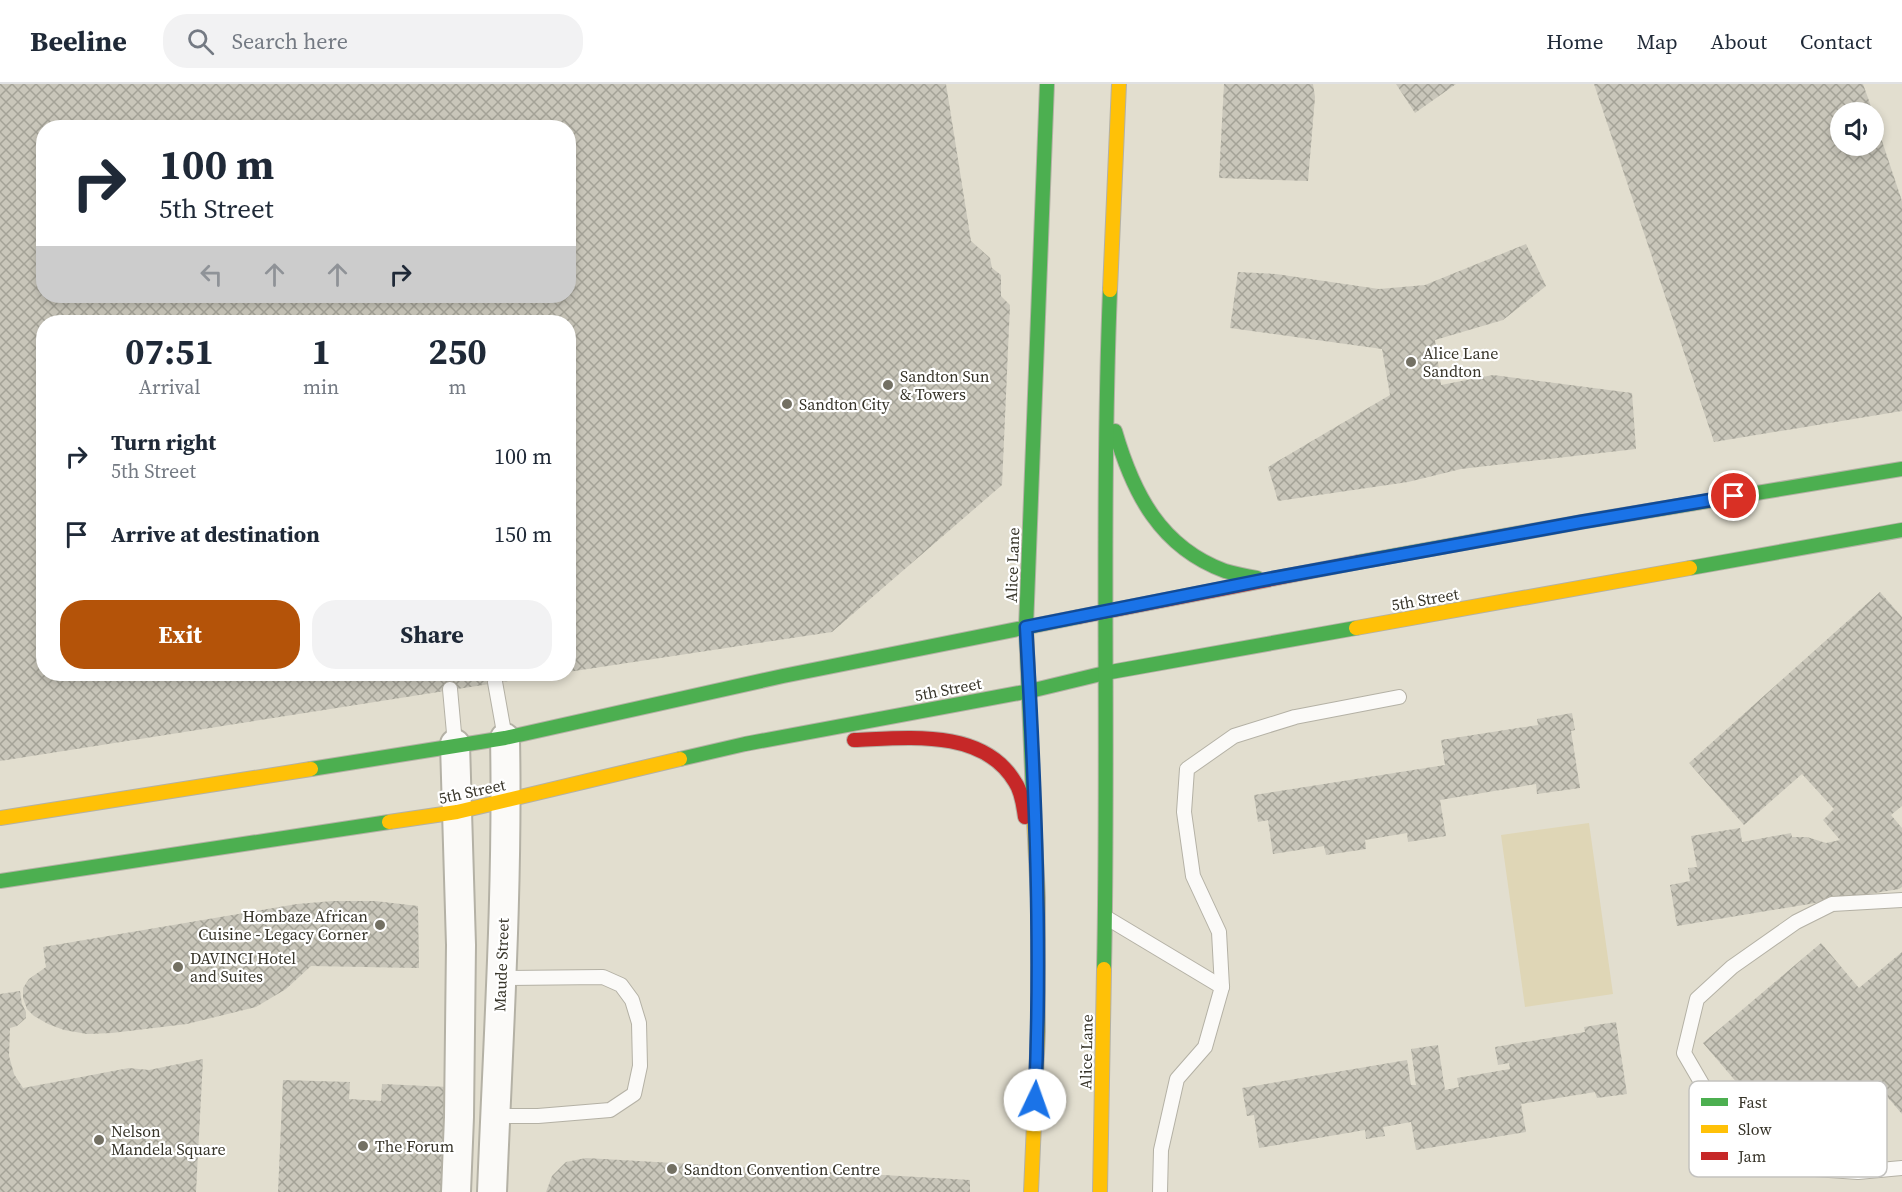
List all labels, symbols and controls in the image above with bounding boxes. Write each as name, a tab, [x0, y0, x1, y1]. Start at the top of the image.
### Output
search box	[163, 14, 583, 68]
text: Beeline	[30, 22, 127, 60]
icon: search	[184, 25, 217, 58]
text: Search here	[232, 26, 348, 56]
text: Home	[1546, 27, 1604, 56]
text: Map	[1637, 27, 1678, 56]
text: About	[1711, 27, 1767, 56]
text: Contact	[1800, 27, 1872, 56]
map controls	[1830, 102, 1884, 156]
button: sound	[1830, 102, 1884, 156]
text: 100 m	[159, 135, 274, 193]
icon: right	[60, 144, 138, 222]
text: 5th Street	[159, 190, 274, 227]
icon: left	[195, 258, 228, 291]
icon: ahead	[258, 258, 291, 291]
icon: ahead	[321, 258, 354, 291]
icon: right	[384, 258, 417, 291]
text: 07:51	[125, 327, 214, 376]
text: 1	[311, 327, 331, 376]
text: 250	[428, 327, 487, 376]
place label: Alice Lane Sandton	[1423, 342, 1498, 382]
marker: Alice Lane Sandton	[1404, 355, 1418, 369]
place label: Sandton Sun & Towers	[900, 365, 990, 405]
text: Arrival	[139, 373, 200, 401]
text: min	[303, 373, 339, 401]
text: m	[449, 373, 467, 401]
marker: Sandton Sun & Towers	[881, 378, 895, 392]
place label: Sandton City	[799, 393, 890, 415]
marker: Sandton City	[780, 397, 794, 411]
text: Turn right	[111, 427, 216, 457]
icon: right	[60, 440, 93, 473]
text: 100 m	[494, 441, 552, 471]
text: 5th Street	[111, 457, 196, 485]
pin	[1708, 470, 1759, 521]
icon: arrive	[1717, 479, 1750, 512]
icon: arrive	[60, 518, 93, 551]
text: Arrive at destination	[111, 519, 320, 549]
text: 150 m	[494, 519, 552, 549]
street label: Alice Lane	[1000, 527, 1024, 603]
street label: 5th Street	[1390, 582, 1461, 616]
button: Exit	[60, 600, 300, 669]
button: Share	[312, 600, 552, 669]
street label: 5th Street	[913, 672, 984, 706]
street label: 5th Street	[437, 773, 508, 809]
place label: Hombaze African Cuisine - Legacy Corner	[198, 905, 368, 945]
street label: Maude Street	[488, 917, 514, 1012]
marker: Hombaze African Cuisine - Legacy Corner	[373, 918, 387, 932]
place label: DAVINCI Hotel and Suites	[190, 947, 296, 987]
marker: DAVINCI Hotel and Suites	[171, 960, 185, 974]
street label: Alice Lane	[1074, 1014, 1098, 1090]
position arrow	[1003, 1068, 1067, 1132]
legend	[1689, 1081, 1887, 1177]
text: Fast	[1738, 1091, 1768, 1113]
text: Slow	[1738, 1118, 1773, 1140]
place label: Nelson Mandela Square	[111, 1120, 226, 1160]
marker: Nelson Mandela Square	[92, 1133, 106, 1147]
place label: The Forum	[375, 1135, 454, 1157]
marker: The Forum	[356, 1139, 370, 1153]
text: Jam	[1737, 1145, 1766, 1167]
place label: Sandton Convention Centre	[684, 1158, 880, 1180]
marker: Sandton Convention Centre	[665, 1162, 679, 1176]

